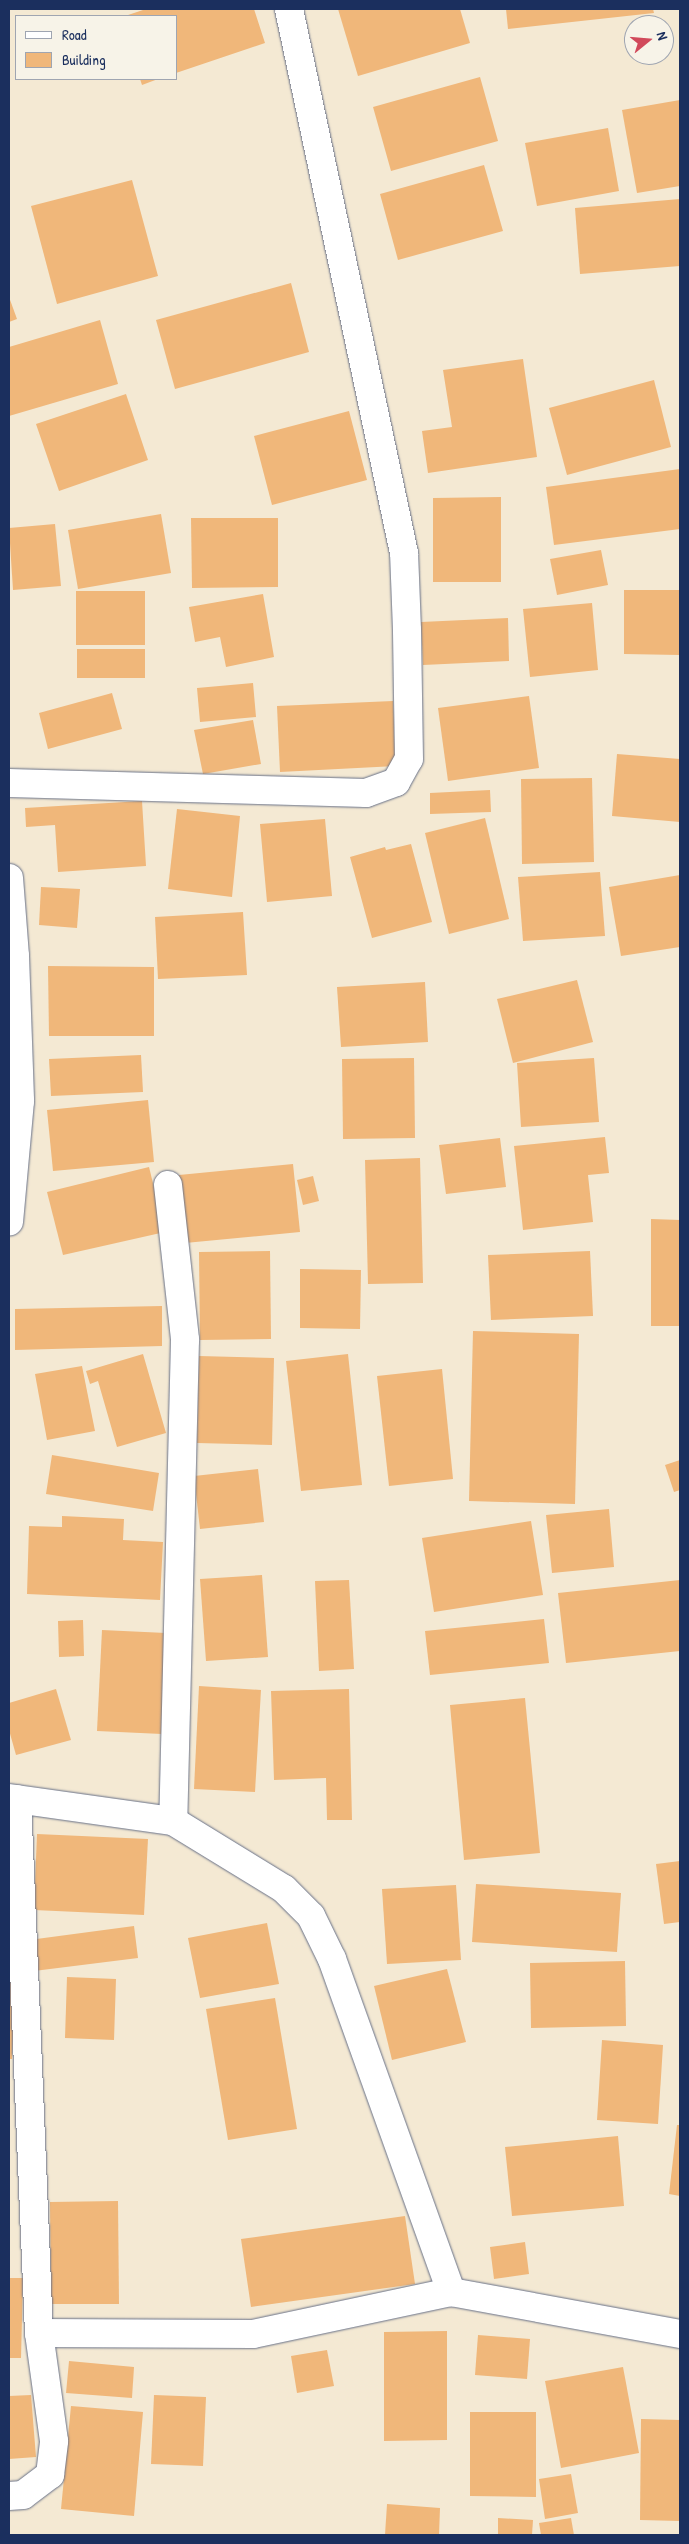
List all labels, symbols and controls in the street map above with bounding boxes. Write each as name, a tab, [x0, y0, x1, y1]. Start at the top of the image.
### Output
legend	[15, 15, 178, 80]
north arrow	[624, 15, 674, 65]
text: Road	[62, 24, 87, 45]
text: N	[653, 29, 673, 42]
text: Building	[62, 49, 106, 70]

